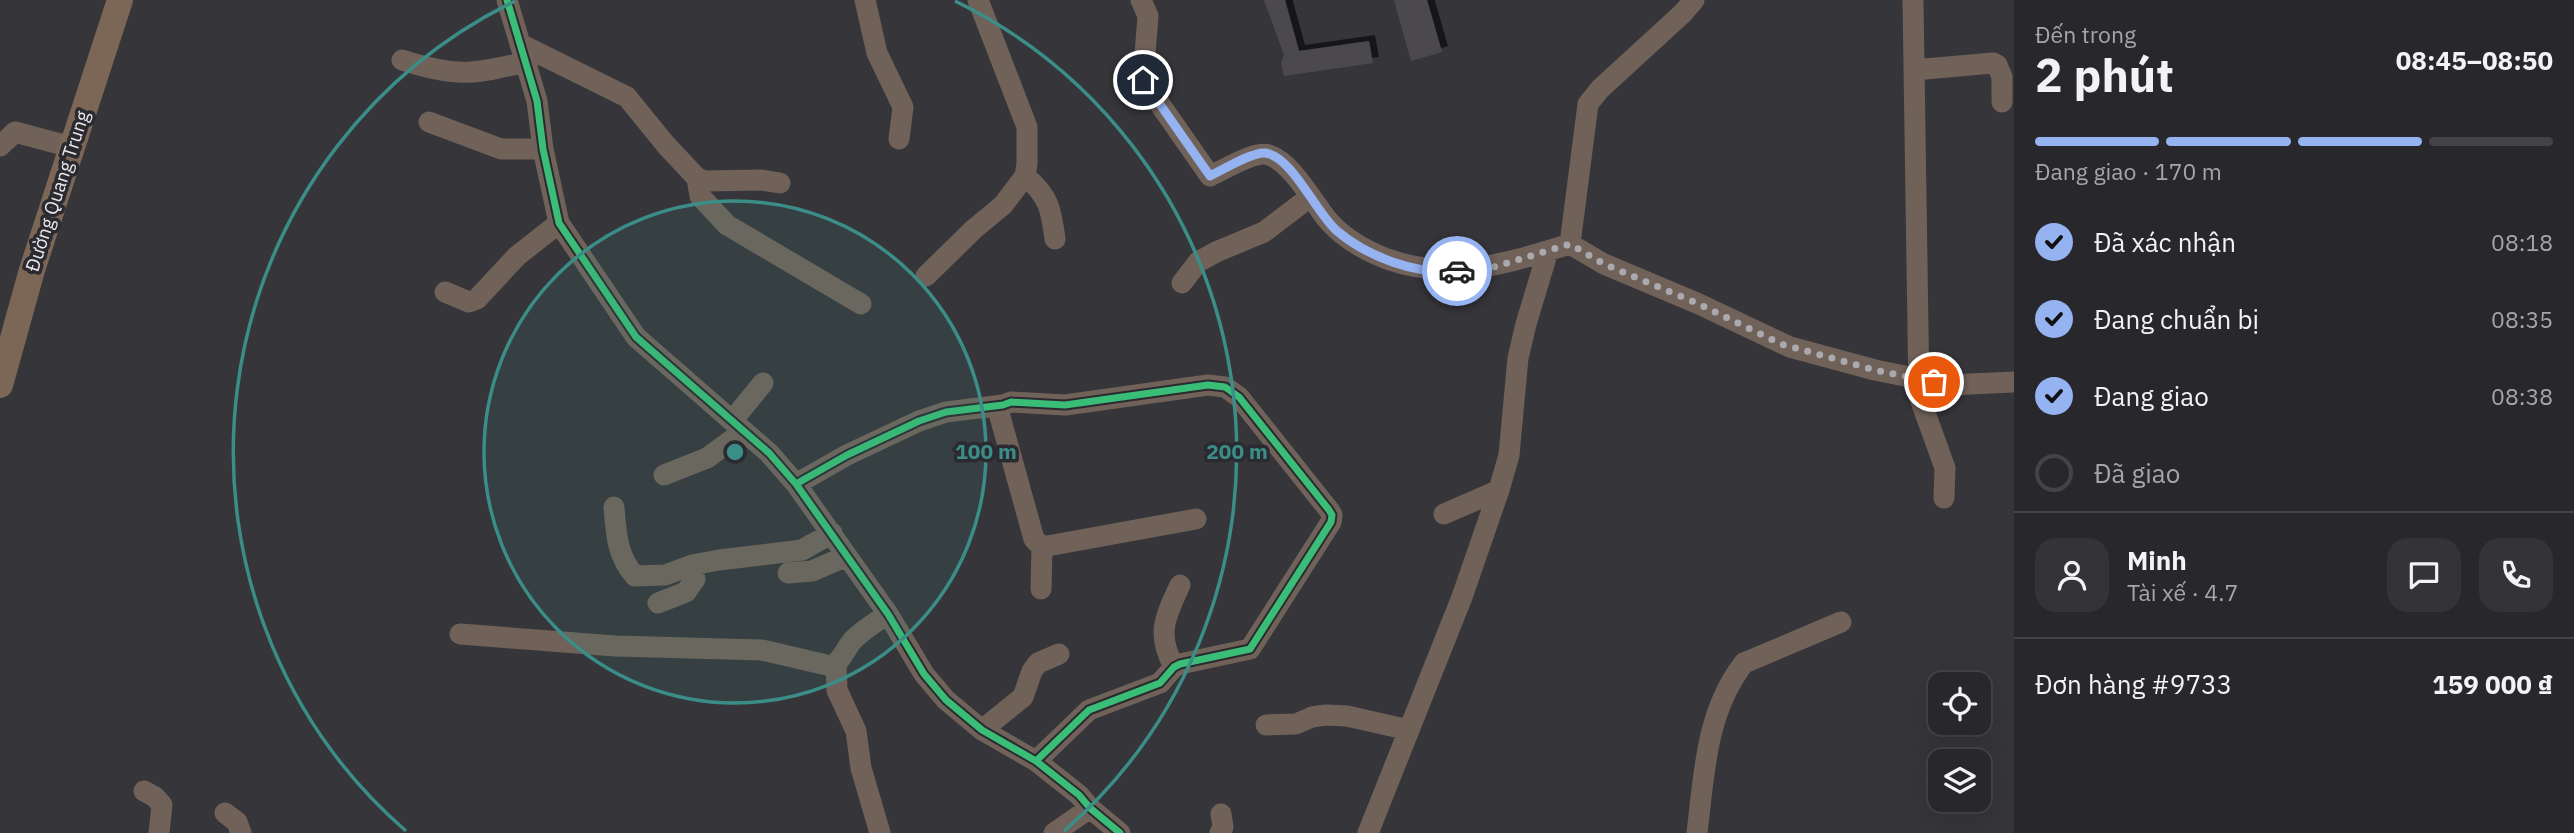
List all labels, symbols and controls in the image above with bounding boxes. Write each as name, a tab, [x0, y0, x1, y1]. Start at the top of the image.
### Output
text: Đến trong	[2035, 19, 2136, 49]
text: 08:45–08:50	[2396, 43, 2553, 77]
text: 2 phút	[2035, 45, 2174, 105]
pin	[1113, 50, 1173, 110]
icon: home	[1124, 61, 1162, 99]
street label: Đường Quang Trung	[20, 107, 94, 275]
text: Đang giao · 170 m	[2035, 156, 2222, 186]
icon: check	[2035, 223, 2073, 261]
text: Đã xác nhận	[2094, 225, 2236, 259]
text: 08:18	[2491, 227, 2553, 257]
courier	[1422, 236, 1492, 306]
icon: car	[1438, 252, 1476, 290]
icon: check	[2035, 300, 2073, 338]
text: Đang chuẩn bị	[2094, 302, 2259, 336]
text: 08:35	[2491, 304, 2553, 334]
pin	[1904, 352, 1964, 412]
icon: bag	[1915, 363, 1953, 401]
icon: check	[2035, 377, 2073, 415]
text: Đang giao	[2094, 379, 2209, 413]
text: 08:38	[2491, 381, 2553, 411]
text: 100 m	[955, 437, 1017, 465]
text: 200 m	[1206, 437, 1268, 465]
centre of rings	[723, 440, 747, 464]
text: Đã giao	[2094, 456, 2180, 490]
button: person	[2035, 538, 2109, 612]
button: chat	[2387, 538, 2461, 612]
button: phone	[2479, 538, 2553, 612]
text: Minh	[2127, 543, 2187, 577]
text: Tài xế · 4.7	[2127, 577, 2238, 607]
text: Đơn hàng #9733	[2035, 667, 2232, 701]
text: 159 000 ₫	[2432, 667, 2553, 701]
map controls	[1928, 672, 1991, 812]
button: locate	[1928, 672, 1991, 735]
button: layers	[1928, 749, 1991, 812]

